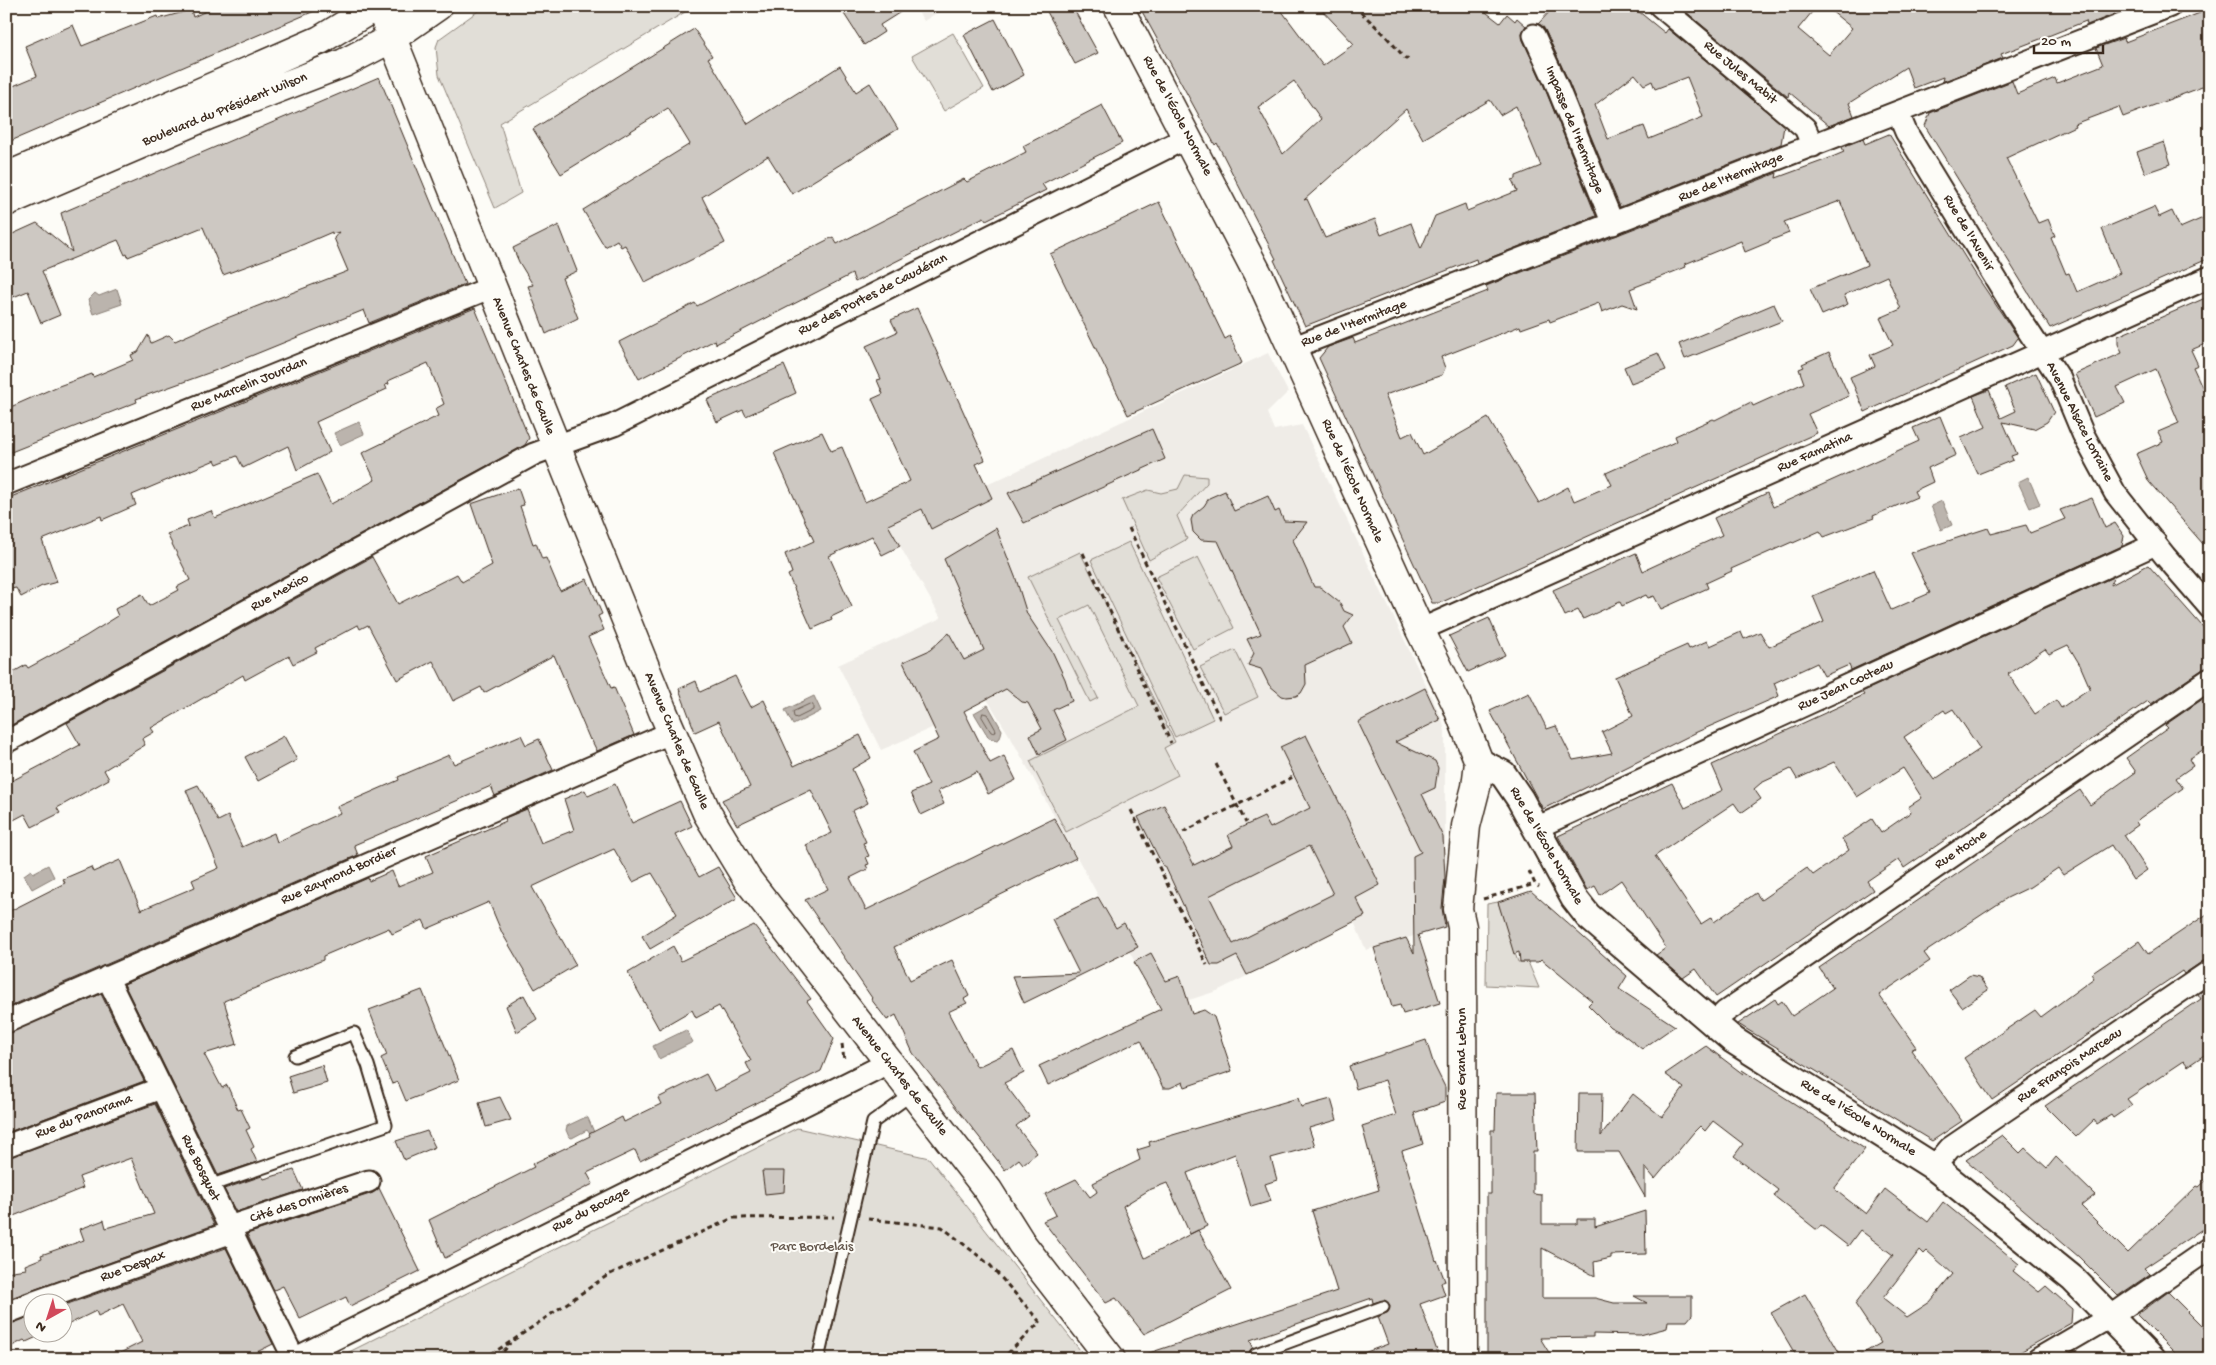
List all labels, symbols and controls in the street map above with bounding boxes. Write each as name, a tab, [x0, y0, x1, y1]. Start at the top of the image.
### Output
scale bar	[2034, 22, 2102, 54]
text: 20 m	[2041, 33, 2071, 51]
street label: Rue Jules Mabit	[1700, 37, 1781, 110]
street label: Rue de l'École Normale	[1138, 53, 1216, 180]
street label: Impasse de l'Hermitage	[1541, 64, 1608, 197]
street label: Boulevard du Président Wilson	[139, 69, 310, 151]
street label: Rue de l'Hermitage	[1676, 149, 1787, 207]
street label: Rue de l'Avenir	[1939, 192, 1998, 275]
street label: Rue des Portes de Caudéran	[796, 250, 951, 340]
street label: Avenue Charles de Gaulle	[488, 295, 559, 438]
street label: Rue de l'Hermitage	[1299, 296, 1410, 352]
street label: Rue Marcelin Jourdan	[188, 354, 310, 416]
street label: Avenue Alsace Lorraine	[2041, 359, 2117, 485]
street label: Rue de l'École Normale	[1317, 417, 1387, 546]
street label: Rue Famatina	[1775, 428, 1856, 477]
street label: Rue Mexico	[248, 570, 312, 616]
street label: Rue Jean Cocteau	[1795, 656, 1897, 716]
street label: Avenue Charles de Gaulle	[639, 670, 713, 813]
street label: Rue de l'École Normale	[1505, 784, 1587, 909]
street label: Rue Hoche	[1932, 826, 1991, 874]
street label: Rue Raymond Bordier	[279, 842, 400, 909]
street label: Rue Grand Lebrun	[1454, 1008, 1471, 1110]
street label: Avenue Charles de Gaulle	[847, 1013, 952, 1140]
street label: Rue François Marceau	[2014, 1024, 2126, 1108]
street label: Rue de l'École Normale	[1797, 1075, 1920, 1161]
street label: Rue du Panorama	[33, 1090, 136, 1143]
street label: Rue Bosquet	[177, 1132, 224, 1205]
street label: Cité des Ormières	[248, 1180, 351, 1228]
street label: Rue du Bocage	[549, 1183, 633, 1237]
park label: Parc Bordelais	[770, 1239, 854, 1256]
street label: Rue Despax	[98, 1247, 168, 1287]
north arrow	[22, 1292, 72, 1342]
text: N	[32, 1317, 50, 1336]

